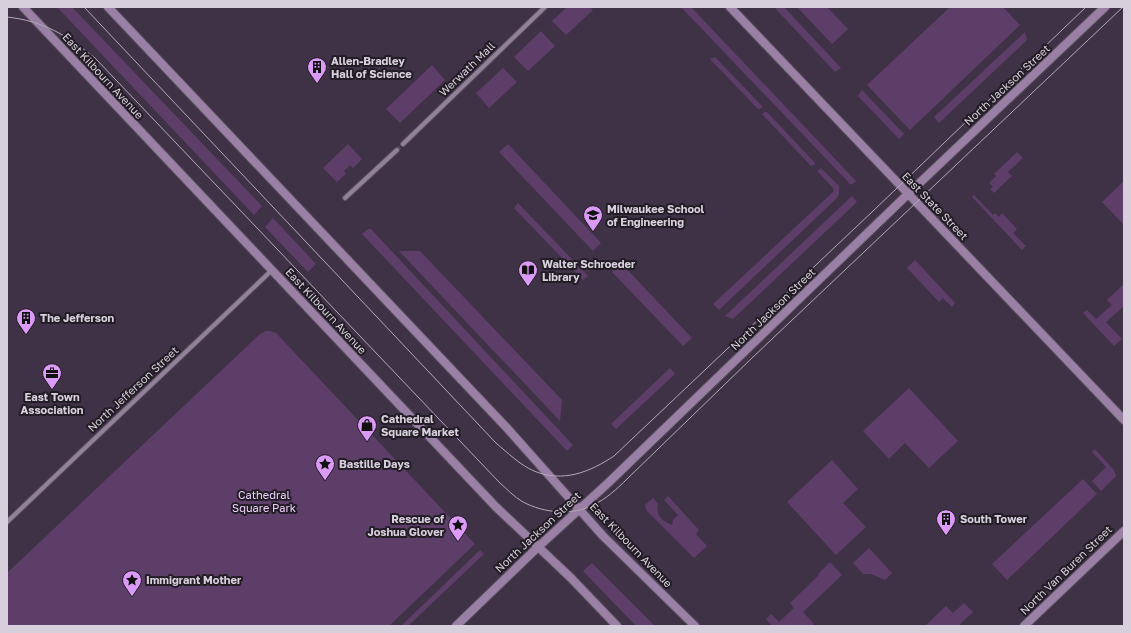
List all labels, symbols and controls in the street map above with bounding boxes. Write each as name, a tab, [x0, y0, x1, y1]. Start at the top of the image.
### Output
street label: East Kilbourn Avenue	[60, 30, 146, 121]
street label: Werwath Mall	[436, 38, 498, 98]
street label: North Jackson Street	[961, 42, 1052, 128]
place label: Allen-Bradley Hall of Science	[331, 54, 412, 80]
building icon: Allen-Bradley Hall of Science	[306, 56, 328, 84]
street label: East State Street	[900, 169, 971, 242]
place label: Milwaukee School of Engineering	[607, 202, 705, 228]
school or university icon: Milwaukee School of Engineering	[582, 204, 604, 232]
place label: Walter Schroeder Library	[542, 257, 636, 283]
library icon: Walter Schroeder Library	[517, 259, 539, 287]
street label: East Kilbourn Avenue	[283, 265, 369, 356]
street label: North Jackson Street	[728, 265, 818, 352]
building icon: The Jefferson	[15, 307, 37, 335]
place label: The Jefferson	[40, 311, 114, 324]
street label: North Jefferson Street	[85, 343, 181, 434]
office icon: East Town Association	[41, 362, 63, 390]
place label: East Town Association	[20, 390, 84, 416]
place label: Cathedral Square Market	[381, 412, 459, 438]
shop icon: Cathedral Square Market	[356, 414, 378, 442]
place icon: Bastille Days	[314, 453, 336, 481]
place label: Bastille Days	[339, 457, 410, 470]
park label: Cathedral Square Park	[232, 488, 296, 514]
street label: North Jackson Street	[492, 489, 583, 575]
street label: East Kilbourn Avenue	[588, 500, 675, 590]
building icon: South Tower	[935, 508, 957, 536]
place label: Rescue of Joshua Glover	[367, 512, 445, 538]
place label: South Tower	[960, 512, 1028, 525]
place icon: Rescue of Joshua Glover	[447, 514, 469, 542]
street label: North Van Buren Street	[1017, 522, 1114, 617]
place icon: Immigrant Mother	[121, 569, 143, 597]
place label: Immigrant Mother	[146, 573, 242, 586]

